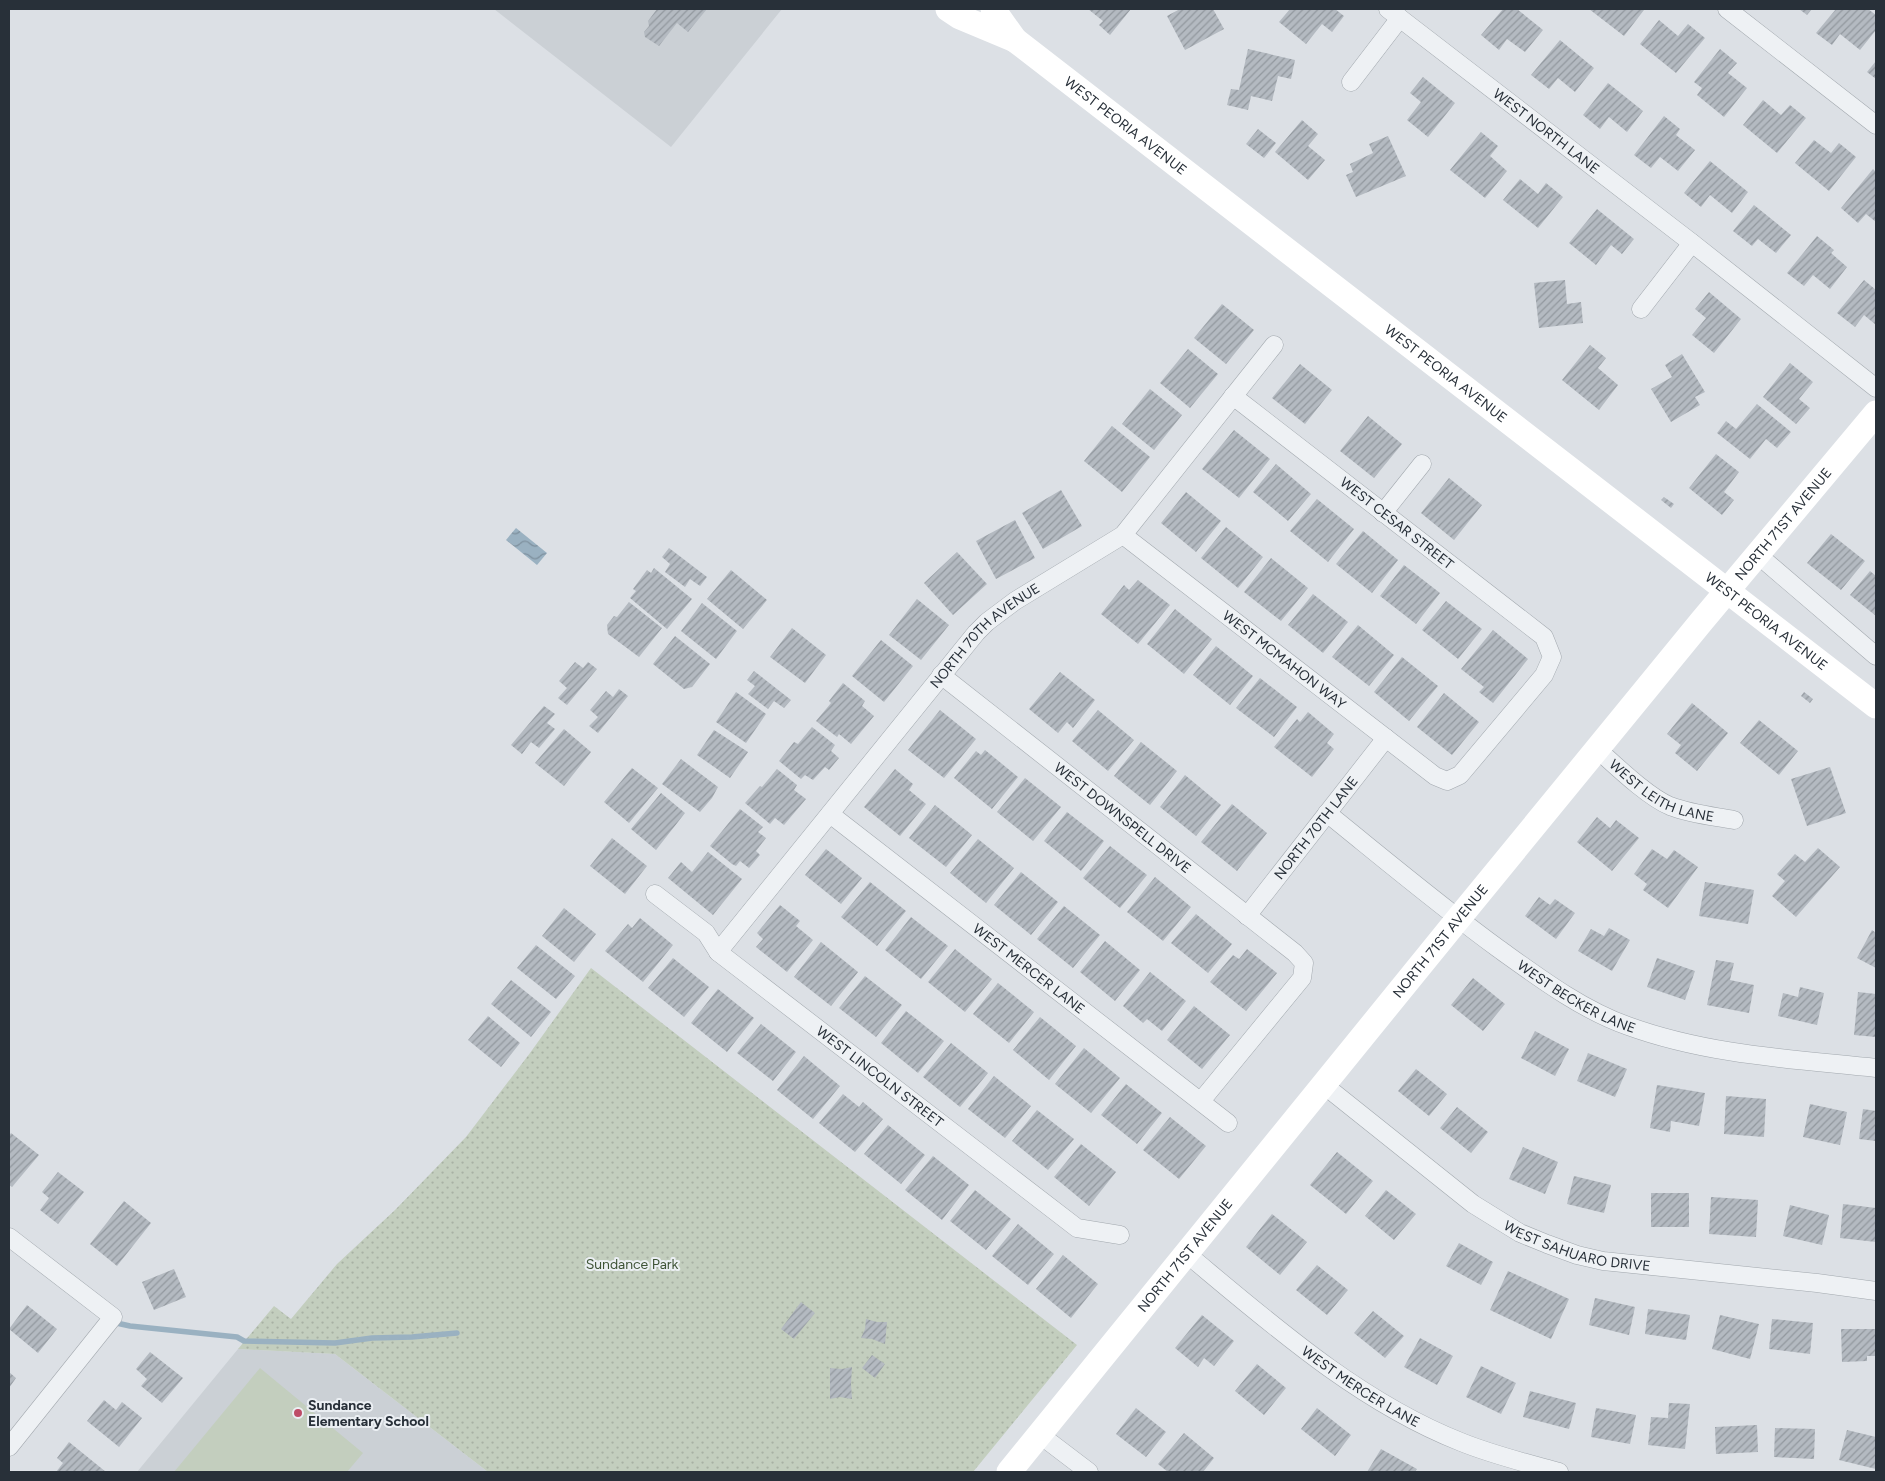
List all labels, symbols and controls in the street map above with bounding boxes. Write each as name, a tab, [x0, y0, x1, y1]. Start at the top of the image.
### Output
street label: WEST PEORIA AVENUE	[1061, 73, 1190, 179]
street label: WEST NORTH LANE	[1490, 85, 1603, 178]
street label: WEST PEORIA AVENUE	[1381, 321, 1510, 427]
street label: NORTH 71ST AVENUE	[1732, 465, 1835, 584]
street label: WEST CESAR STREET	[1336, 474, 1457, 573]
street label: WEST PEORIA AVENUE	[1701, 569, 1831, 674]
street label: NORTH 70TH AVENUE	[927, 580, 1043, 692]
street label: WEST MCMAHON WAY	[1219, 607, 1350, 713]
street label: WEST LEITH LANE	[1605, 756, 1715, 826]
street label: WEST DOWNSPELL DRIVE	[1050, 759, 1194, 877]
street label: NORTH 70TH LANE	[1271, 773, 1362, 883]
street label: NORTH 71ST AVENUE	[1389, 881, 1492, 1001]
street label: WEST MERCER LANE	[969, 920, 1088, 1018]
street label: WEST BECKER LANE	[1514, 957, 1638, 1037]
street label: WEST LINCOLN STREET	[813, 1023, 947, 1131]
street label: NORTH 71ST AVENUE	[1134, 1196, 1236, 1316]
street label: WEST SAHUARO DRIVE	[1501, 1217, 1651, 1275]
park label: Sundance Park	[586, 1256, 679, 1273]
street label: WEST MERCER LANE	[1298, 1343, 1422, 1431]
place label: Sundance Elementary School	[308, 1397, 429, 1430]
marker: Sundance Elementary School	[292, 1407, 304, 1419]

